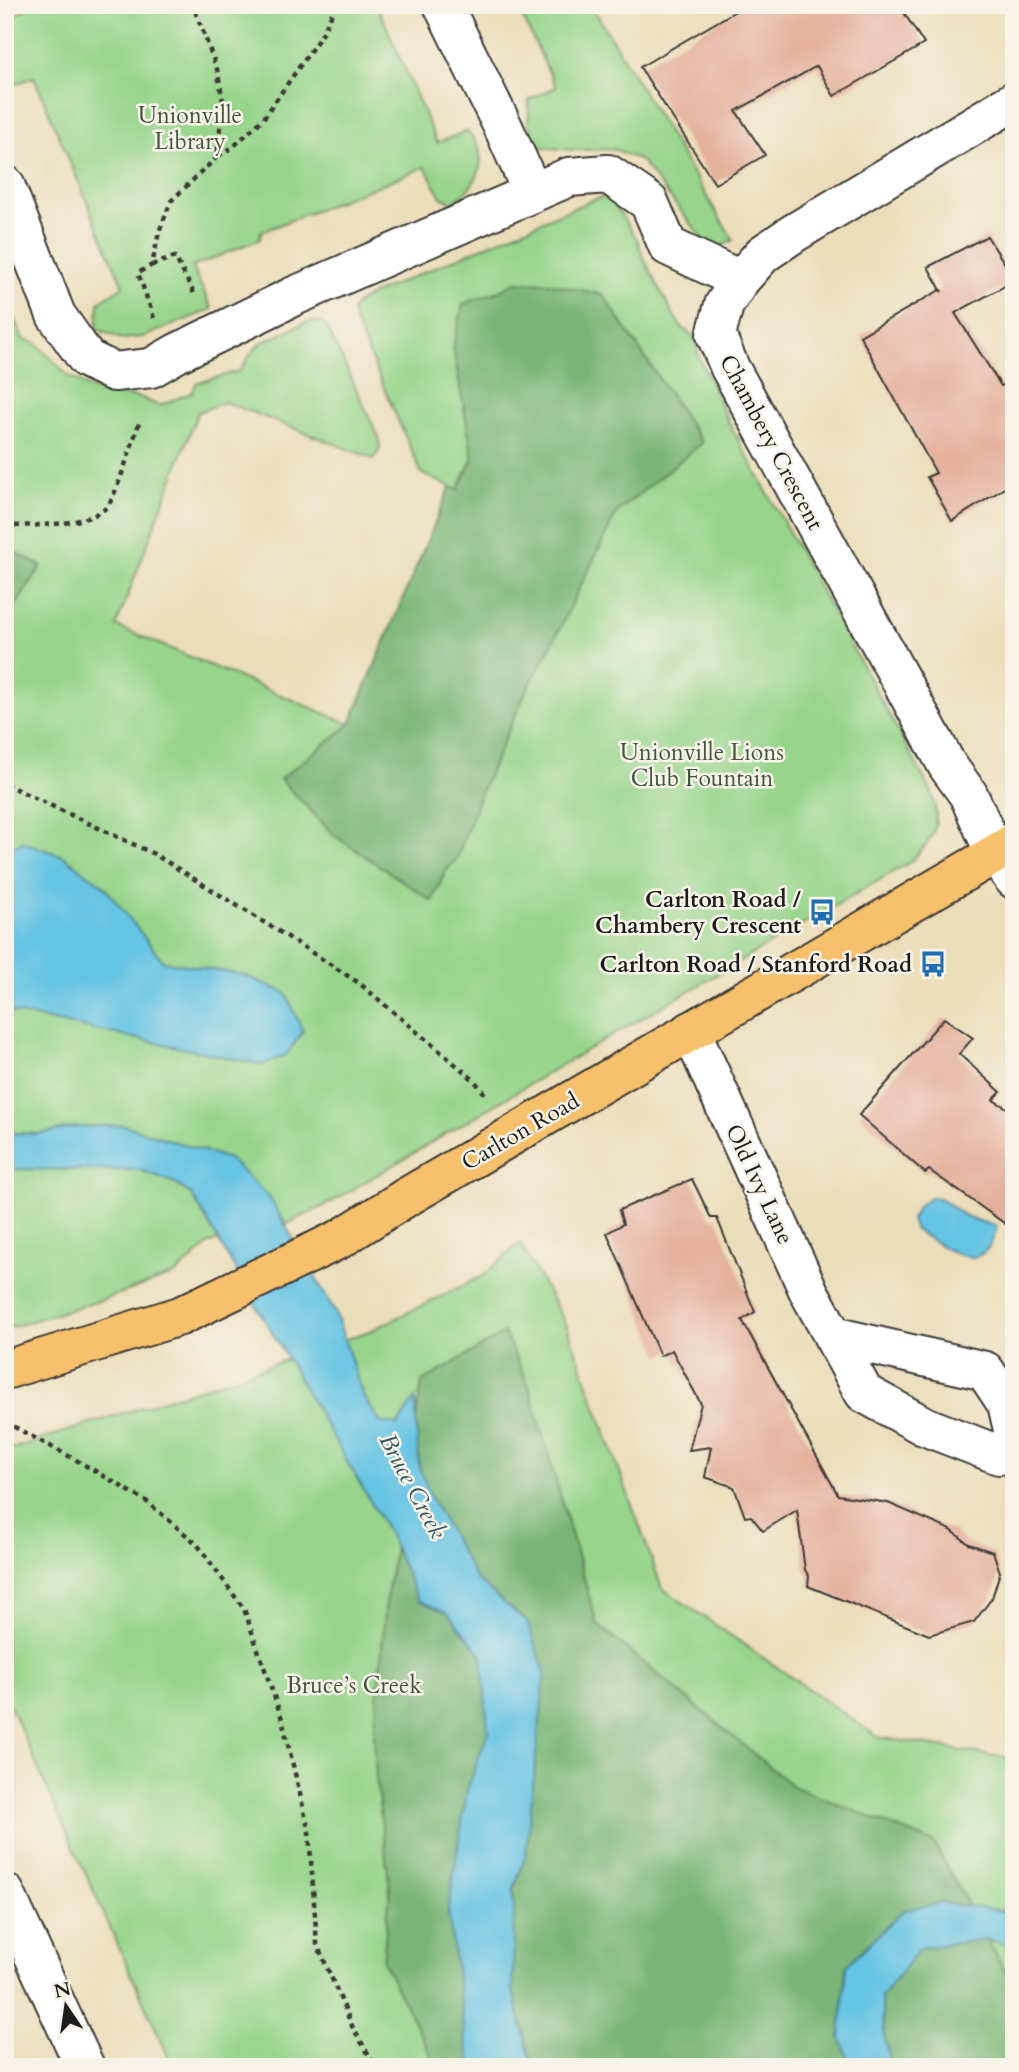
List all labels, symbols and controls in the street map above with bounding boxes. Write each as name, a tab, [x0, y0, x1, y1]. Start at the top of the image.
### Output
park label: Unionville Library	[138, 100, 242, 157]
street label: Chambery Crescent	[712, 349, 831, 535]
park label: Unionville Lions Club Fountain	[620, 737, 784, 794]
place label: Carlton Road / Chambery Crescent	[595, 884, 802, 941]
bus stop icon: Carlton Road / Chambery Crescent	[807, 897, 837, 927]
place label: Carlton Road / Stanford Road	[600, 949, 912, 980]
bus stop icon: Carlton Road / Stanford Road	[918, 949, 948, 979]
street label: Carlton Road	[456, 1085, 585, 1178]
street label: Old Ivy Lane	[718, 1119, 801, 1249]
water label: Bruce Creek	[371, 1428, 454, 1545]
park label: Bruce’s Creek	[286, 1670, 423, 1701]
north arrow	[32, 1970, 102, 2040]
text: N	[51, 1976, 74, 2005]

